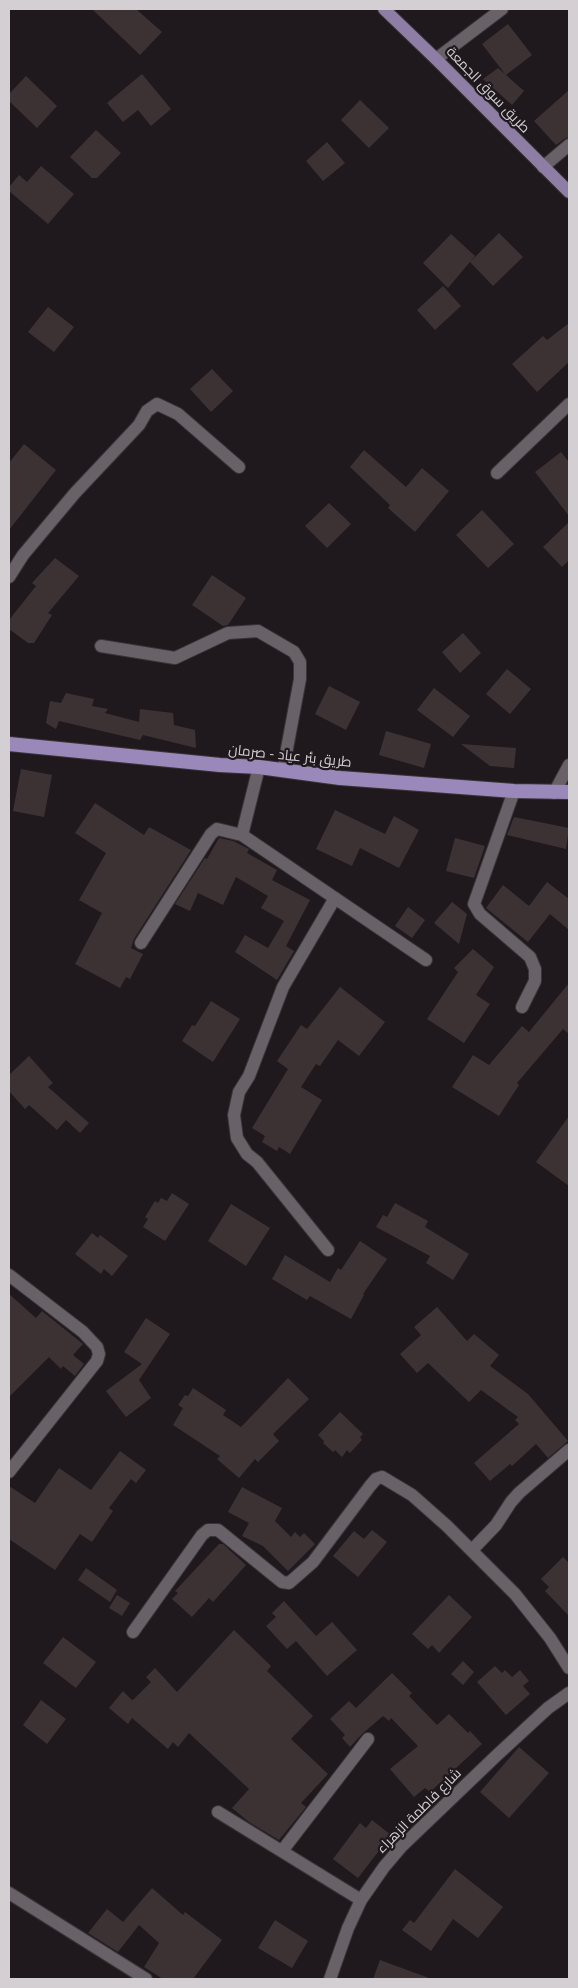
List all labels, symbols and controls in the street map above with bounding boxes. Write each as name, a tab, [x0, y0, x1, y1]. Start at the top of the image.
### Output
street label: طريق سوق الجمعة	[443, 44, 533, 136]
street label: طريق بئر عياد - صرمان	[228, 741, 352, 771]
street label: شارع فاطمة الزهراء	[373, 1765, 465, 1857]

